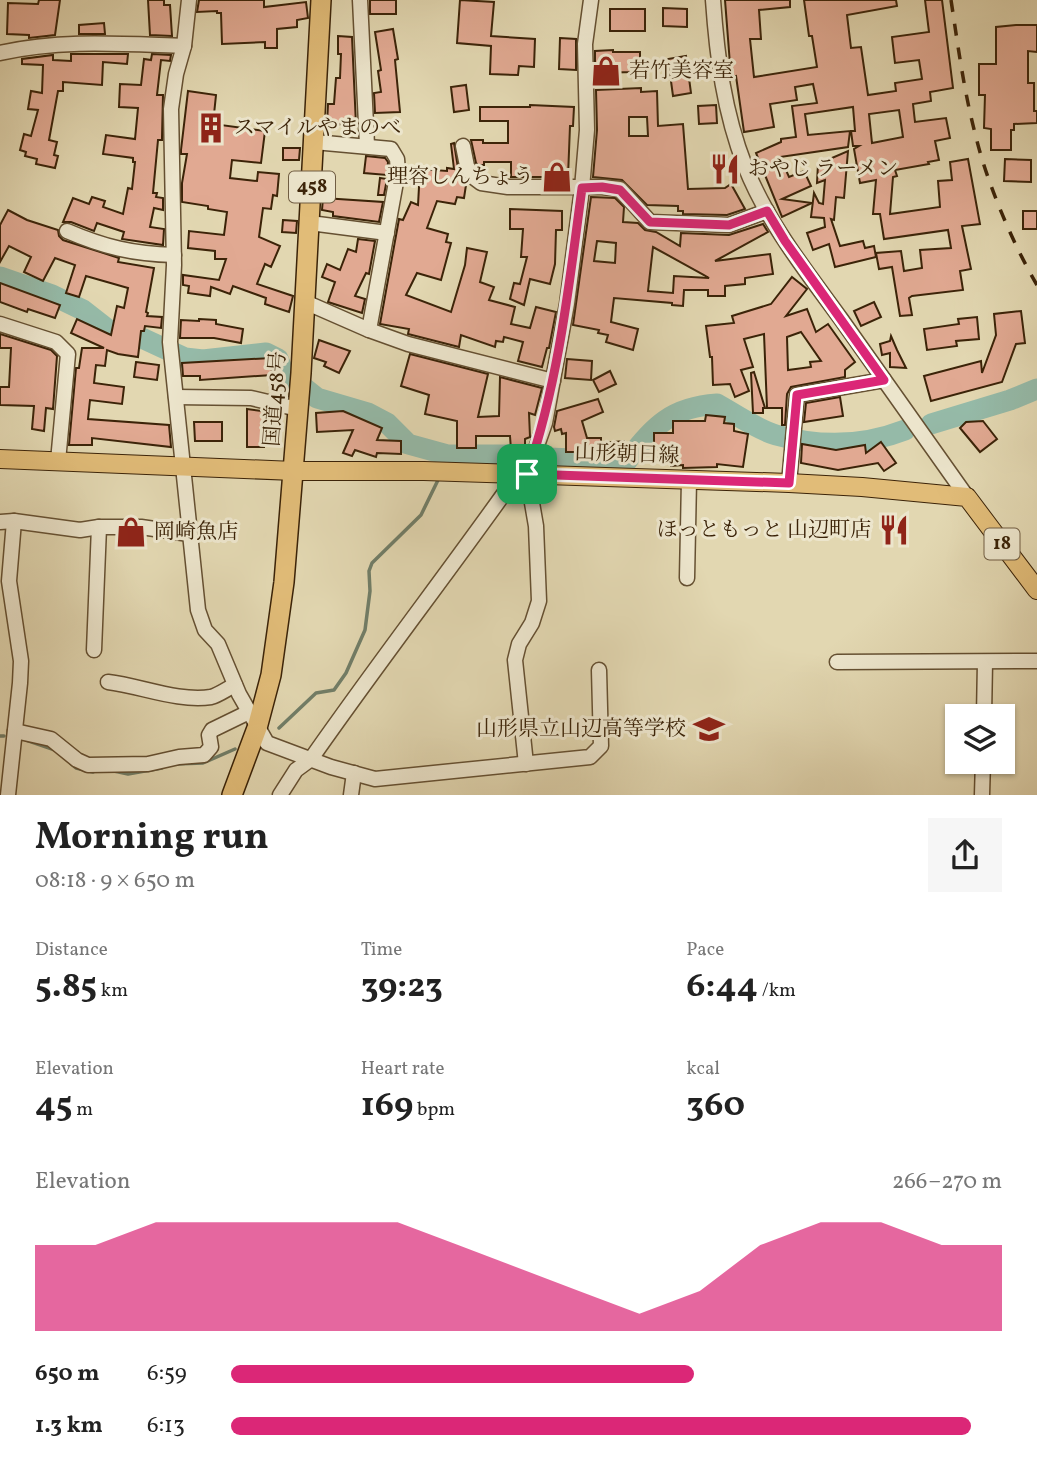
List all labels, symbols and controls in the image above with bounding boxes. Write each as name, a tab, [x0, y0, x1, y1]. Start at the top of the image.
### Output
shop icon: 若竹美容室	[589, 54, 623, 88]
place label: 若竹美容室	[629, 57, 734, 86]
building icon: スマイルやまのべ	[194, 111, 228, 145]
place label: スマイルやまのべ	[234, 114, 401, 143]
restaurant icon: おやじ ラーメン	[708, 152, 742, 186]
place label: おやじ ラーメン	[748, 155, 898, 184]
shop icon: 理容しんちょう	[540, 160, 574, 194]
place label: 理容しんちょう	[387, 163, 534, 192]
road number: 458	[289, 172, 335, 202]
street label: 国道458号	[258, 350, 294, 448]
street label: 山形朝日線	[574, 439, 680, 471]
pin	[497, 444, 557, 504]
icon: arrive	[508, 455, 546, 493]
restaurant icon: ほっともっと 山辺町店	[877, 513, 911, 547]
shop icon: 岡崎魚店	[114, 515, 148, 549]
place label: ほっともっと 山辺町店	[657, 516, 871, 545]
place label: 岡崎魚店	[154, 518, 238, 547]
road number: 18	[984, 528, 1020, 559]
map controls	[945, 704, 1015, 774]
button: layers	[945, 704, 1015, 774]
school or university icon: 山形県立山辺高等学校	[692, 712, 726, 746]
place label: 山形県立山辺高等学校	[476, 715, 686, 744]
text: Morning run	[35, 812, 269, 865]
button: share	[928, 818, 1002, 892]
text: 08:18 · 9 × 650 m	[35, 865, 195, 897]
text: Distance	[35, 937, 108, 963]
text: Time	[361, 937, 402, 963]
text: Pace	[686, 937, 724, 963]
text: 5.85	[35, 963, 97, 1011]
text: 39:23	[361, 963, 443, 1011]
text: 6:44	[686, 963, 758, 1011]
text: km	[97, 978, 128, 1004]
text: /km	[758, 978, 796, 1004]
text: Elevation	[35, 1056, 114, 1082]
text: Heart rate	[361, 1056, 445, 1082]
text: kcal	[686, 1056, 720, 1082]
text: 45	[35, 1082, 73, 1130]
text: 169	[361, 1082, 413, 1130]
text: 360	[686, 1082, 745, 1130]
text: m	[73, 1097, 93, 1123]
text: bpm	[413, 1097, 455, 1123]
text: Elevation	[35, 1166, 131, 1198]
text: 266–270 m	[892, 1166, 1002, 1198]
text: 650 m	[35, 1358, 99, 1390]
text: 6:59	[147, 1358, 187, 1390]
text: 1.3 km	[35, 1410, 103, 1442]
text: 6:13	[147, 1410, 185, 1442]

